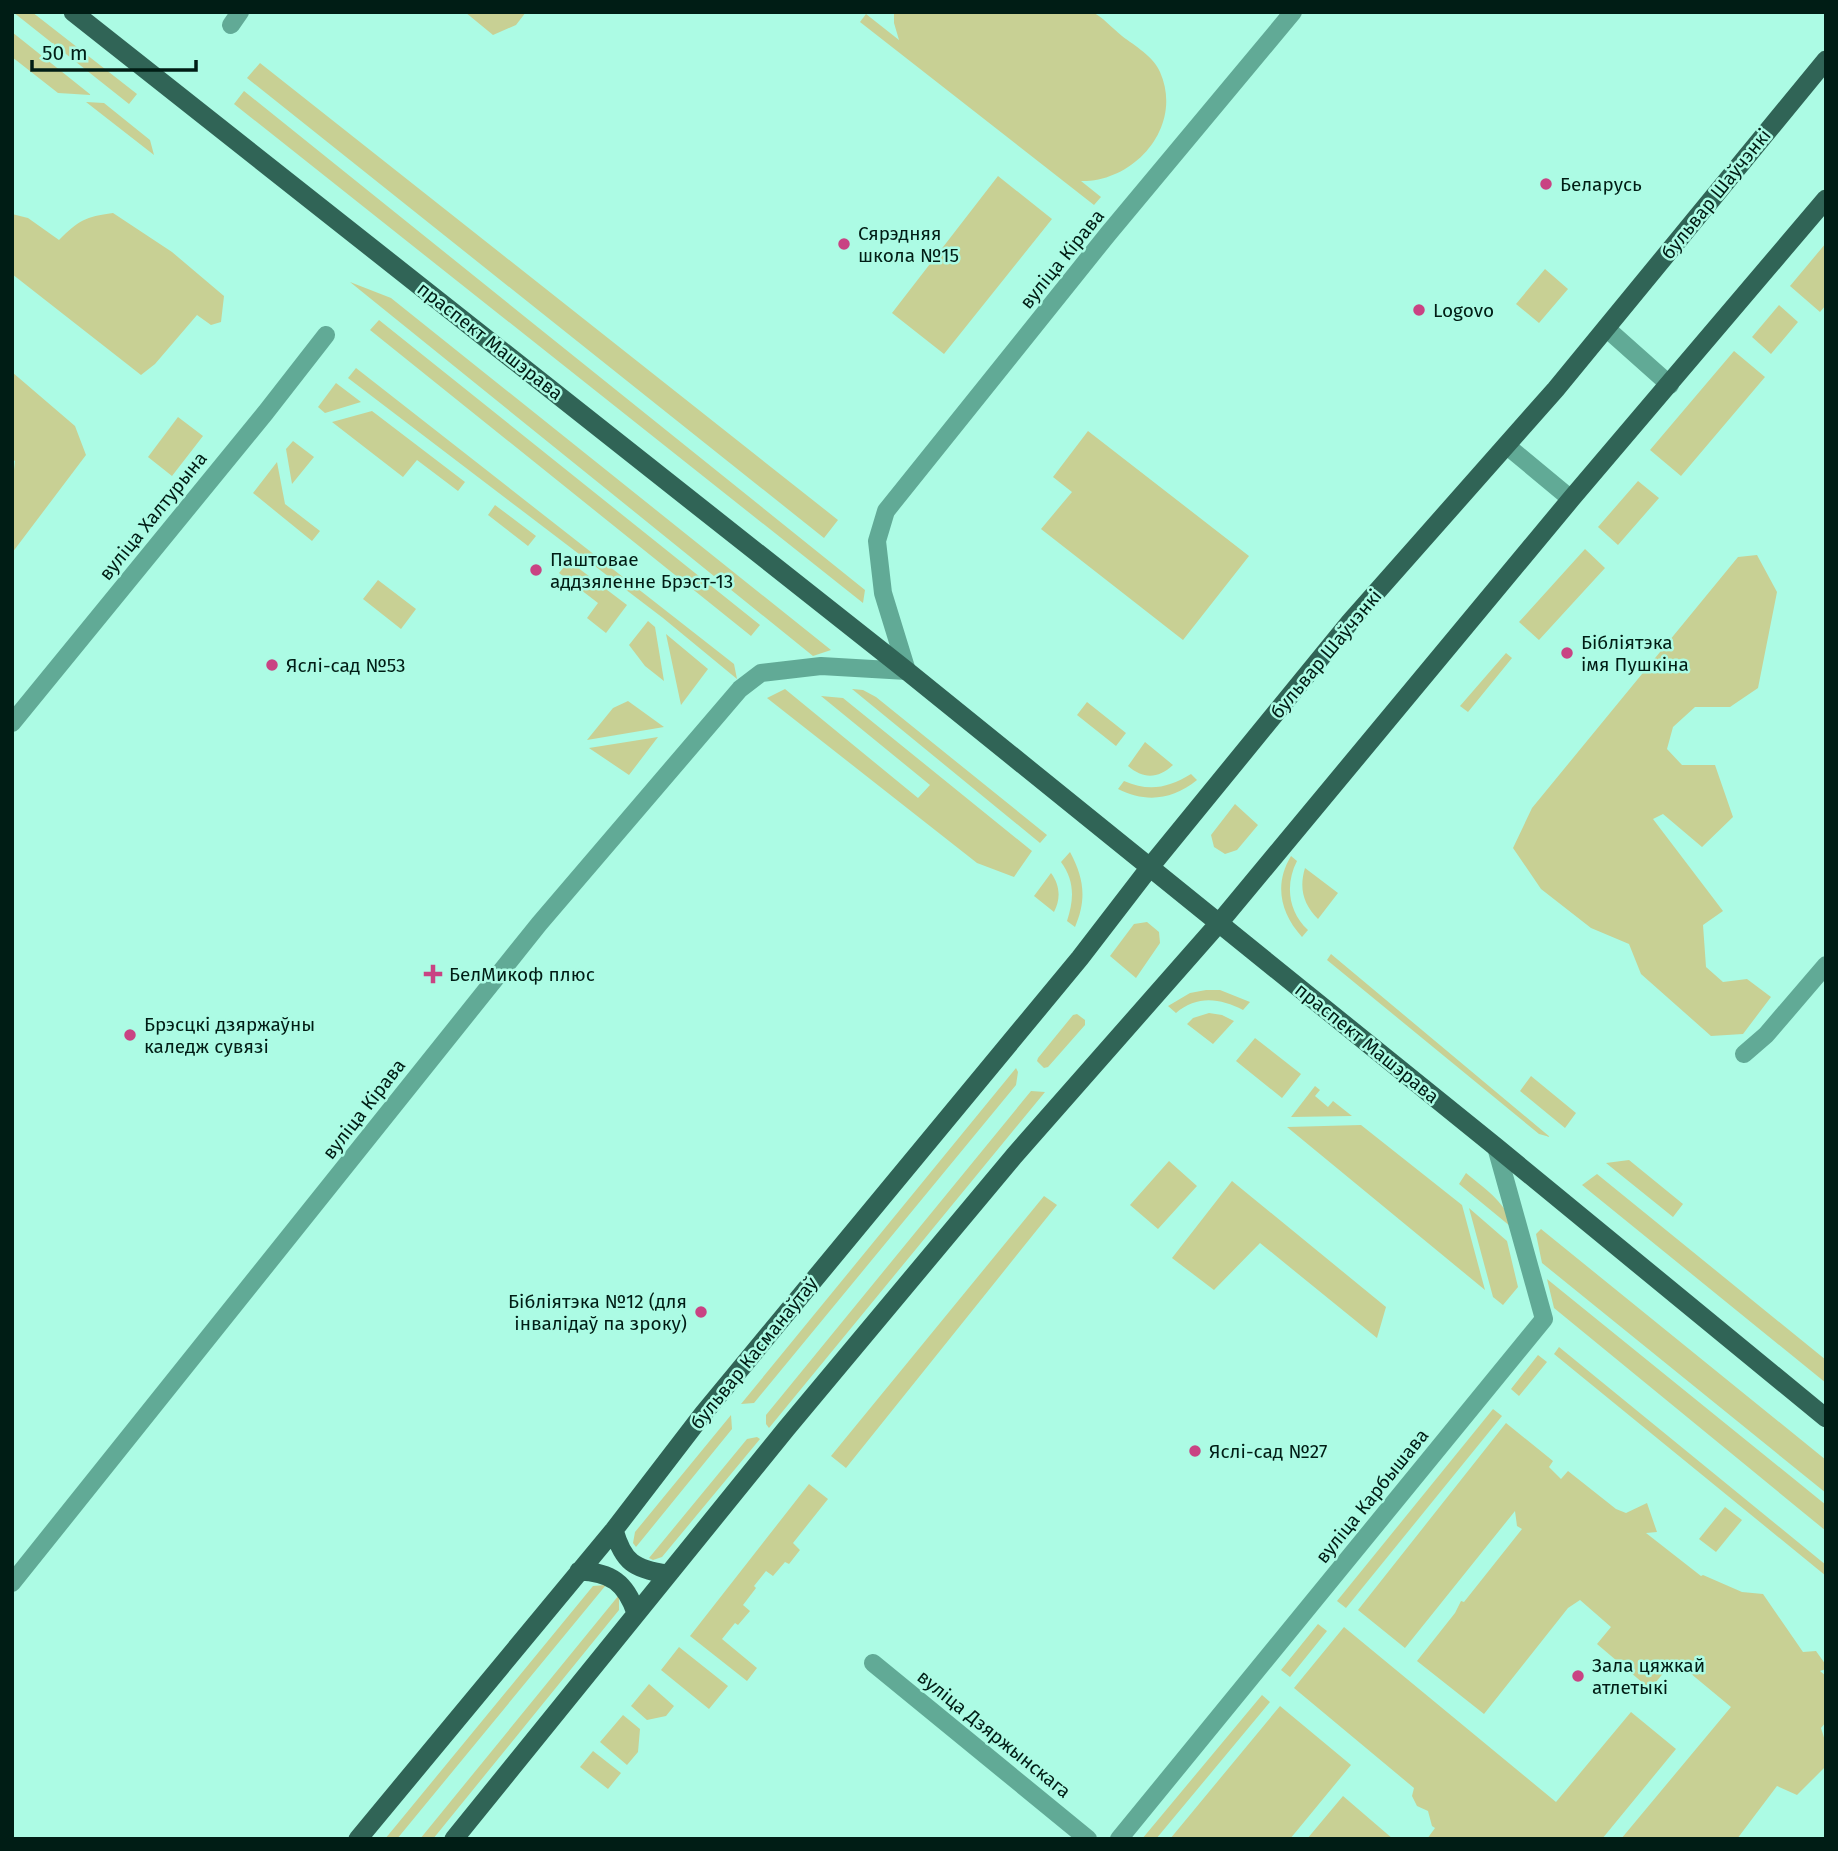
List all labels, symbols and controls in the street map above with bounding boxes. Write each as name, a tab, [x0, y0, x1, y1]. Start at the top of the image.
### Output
scale bar	[32, 28, 196, 72]
text: 50 m	[42, 40, 88, 66]
street label: бульвар Шаўчэнкі	[1656, 124, 1776, 264]
place label: Беларусь	[1560, 173, 1642, 196]
marker: Беларусь	[1538, 176, 1554, 192]
street label: вуліца Кірава	[1015, 205, 1109, 313]
place label: Сярэдняя школа №15	[858, 222, 959, 267]
marker: Сярэдняя школа №15	[836, 236, 852, 252]
street label: праспект Машэрава	[413, 277, 567, 405]
place label: Logovo	[1433, 299, 1494, 322]
marker: Logovo	[1411, 302, 1427, 318]
street label: вуліца Халтурына	[94, 447, 212, 585]
place label: Паштовае аддзяленне Брэст-13	[550, 548, 733, 593]
marker: Паштовае аддзяленне Брэст-13	[528, 562, 544, 578]
street label: бульвар Шаўчэнкі	[1265, 585, 1387, 723]
place label: Бібліятэка імя Пушкіна	[1581, 631, 1689, 676]
marker: Бібліятэка імя Пушкіна	[1559, 645, 1575, 661]
place label: Яслі-сад №53	[286, 654, 406, 677]
marker: Яслі-сад №53	[264, 657, 280, 673]
place label: БелМикоф плюс	[449, 963, 595, 986]
marker: БелМикоф плюс	[423, 964, 443, 984]
street label: праспект Машэрава	[1290, 978, 1444, 1108]
place label: Брэсцкі дзяржаўны каледж сувязі	[144, 1013, 315, 1058]
marker: Брэсцкі дзяржаўны каледж сувязі	[122, 1027, 138, 1043]
street label: вуліца Кірава	[318, 1054, 410, 1164]
street label: бульвар Касманаўтаў	[685, 1272, 823, 1434]
place label: Бібліятэка №12 (для інвалідаў па зроку)	[508, 1290, 687, 1335]
marker: Бібліятэка №12 (для інвалідаў па зроку)	[693, 1304, 709, 1320]
street label: вуліца Карбышава	[1311, 1424, 1433, 1568]
place label: Яслі-сад №27	[1209, 1440, 1327, 1463]
marker: Яслі-сад №27	[1187, 1443, 1203, 1459]
place label: Зала цяжкай атлетыкі	[1592, 1654, 1705, 1699]
street label: вуліца Дзяржынскага	[913, 1665, 1075, 1803]
marker: Зала цяжкай атлетыкі	[1570, 1668, 1586, 1684]

